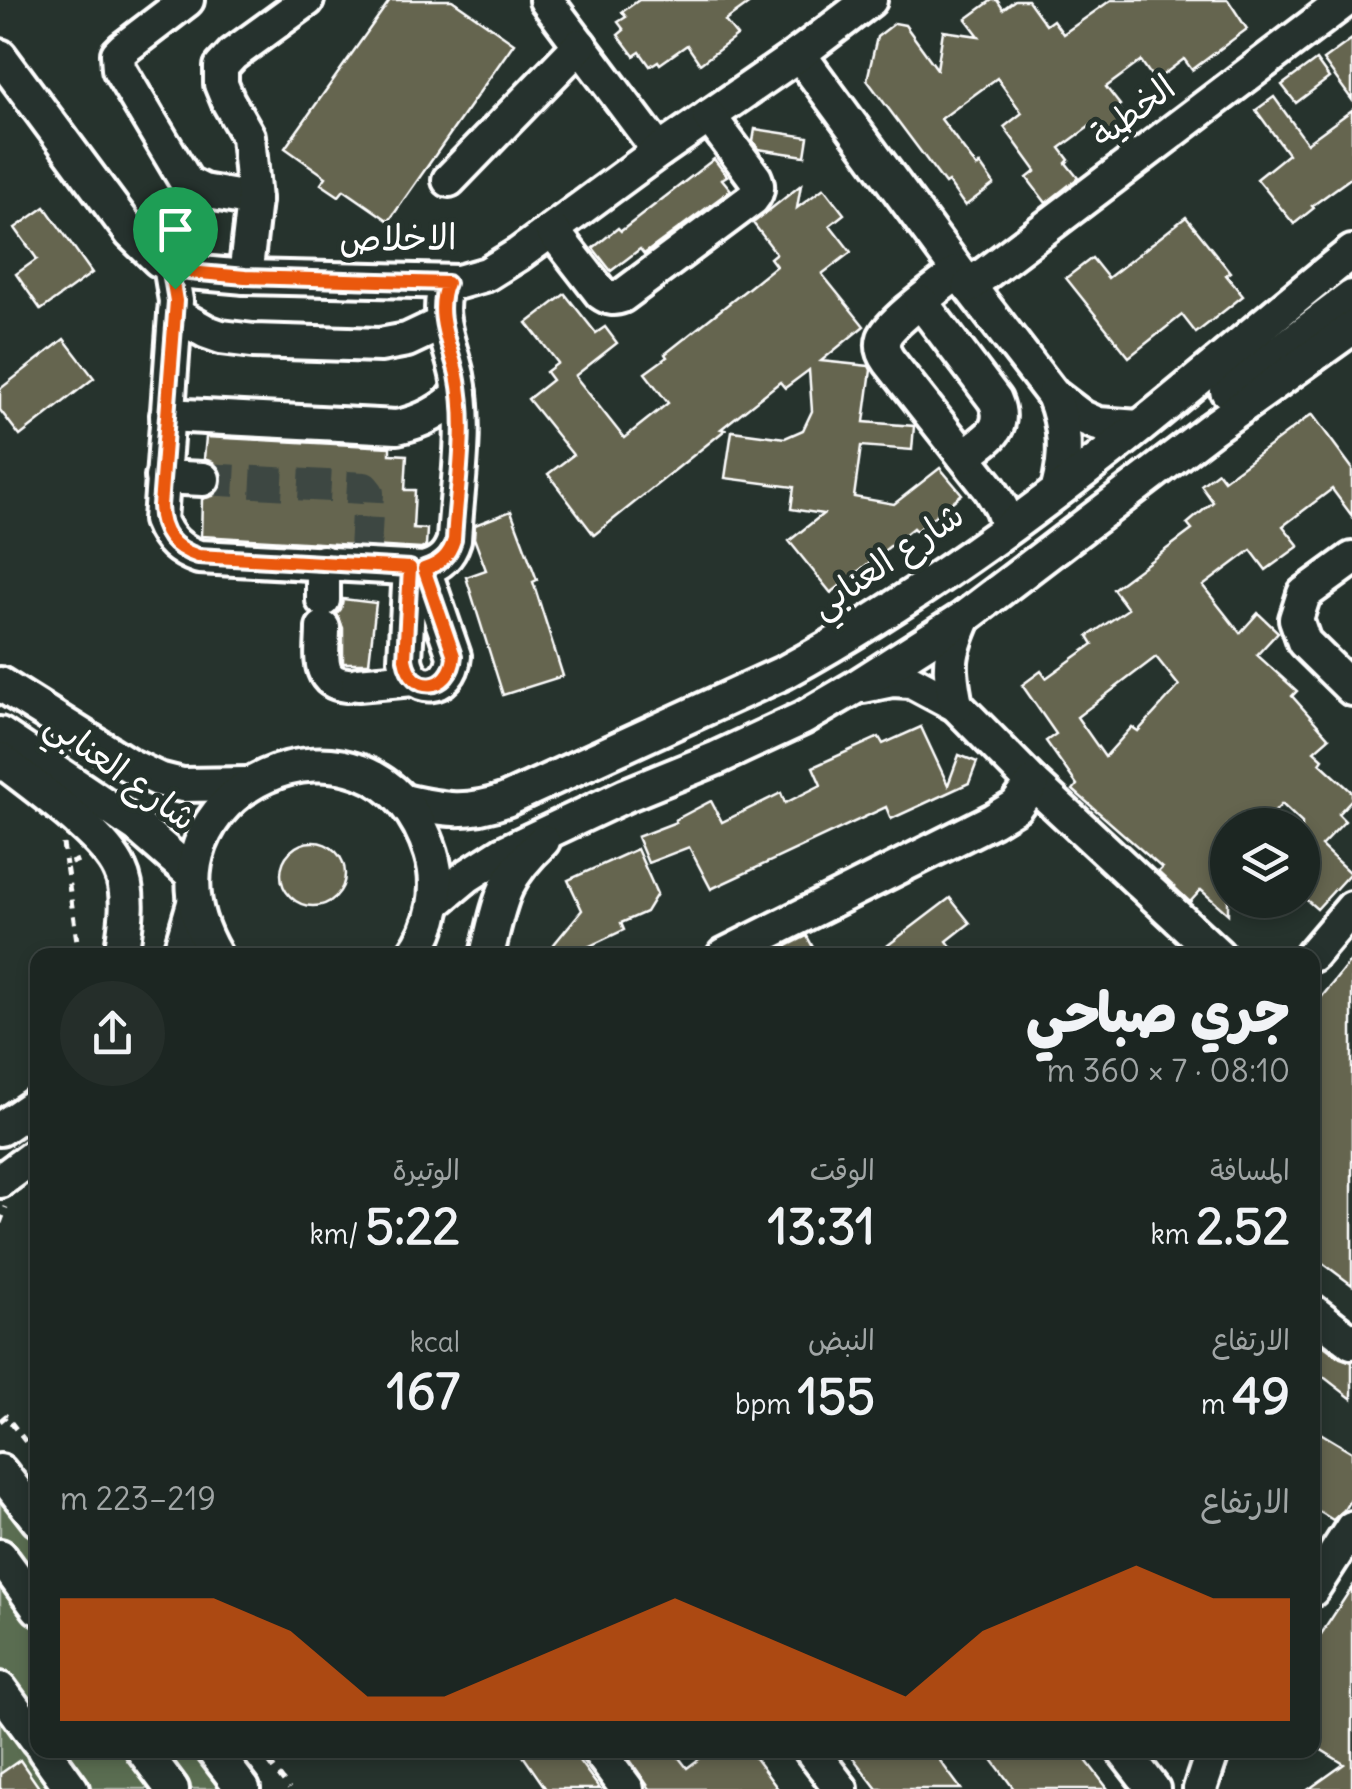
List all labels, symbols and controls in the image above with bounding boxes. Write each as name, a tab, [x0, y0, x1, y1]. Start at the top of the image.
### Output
street label: الخطية	[1081, 64, 1183, 156]
pin	[133, 187, 218, 290]
icon: arrive	[148, 202, 203, 257]
street label: الاخلاص	[339, 214, 457, 260]
street label: شارع العنابي	[802, 492, 977, 635]
street label: شارع العنابي	[32, 701, 205, 848]
map controls	[1210, 808, 1320, 918]
button: layers	[1210, 808, 1320, 918]
text: جري صباحي	[1026, 978, 1290, 1047]
button: share	[60, 981, 165, 1086]
text: 08:10 · 7 × 360 m	[1047, 1050, 1290, 1091]
text: الوتيرة	[392, 1152, 460, 1188]
text: الوقت	[810, 1152, 875, 1188]
text: المسافة	[1210, 1152, 1290, 1188]
text: 5:22	[365, 1195, 460, 1258]
text: 13:31	[768, 1195, 875, 1258]
text: 2.52	[1196, 1195, 1290, 1258]
text: /km	[309, 1216, 365, 1252]
text: km	[1151, 1216, 1196, 1252]
text: النبض	[808, 1322, 875, 1358]
text: الارتفاع	[1211, 1322, 1290, 1358]
text: kcal	[410, 1324, 460, 1360]
text: 167	[387, 1360, 460, 1423]
text: 155	[798, 1365, 875, 1428]
text: 49	[1232, 1365, 1290, 1428]
text: bpm	[735, 1386, 798, 1422]
text: m	[1201, 1386, 1232, 1422]
text: 219–223 m	[60, 1478, 216, 1519]
text: الارتفاع	[1200, 1481, 1290, 1522]

